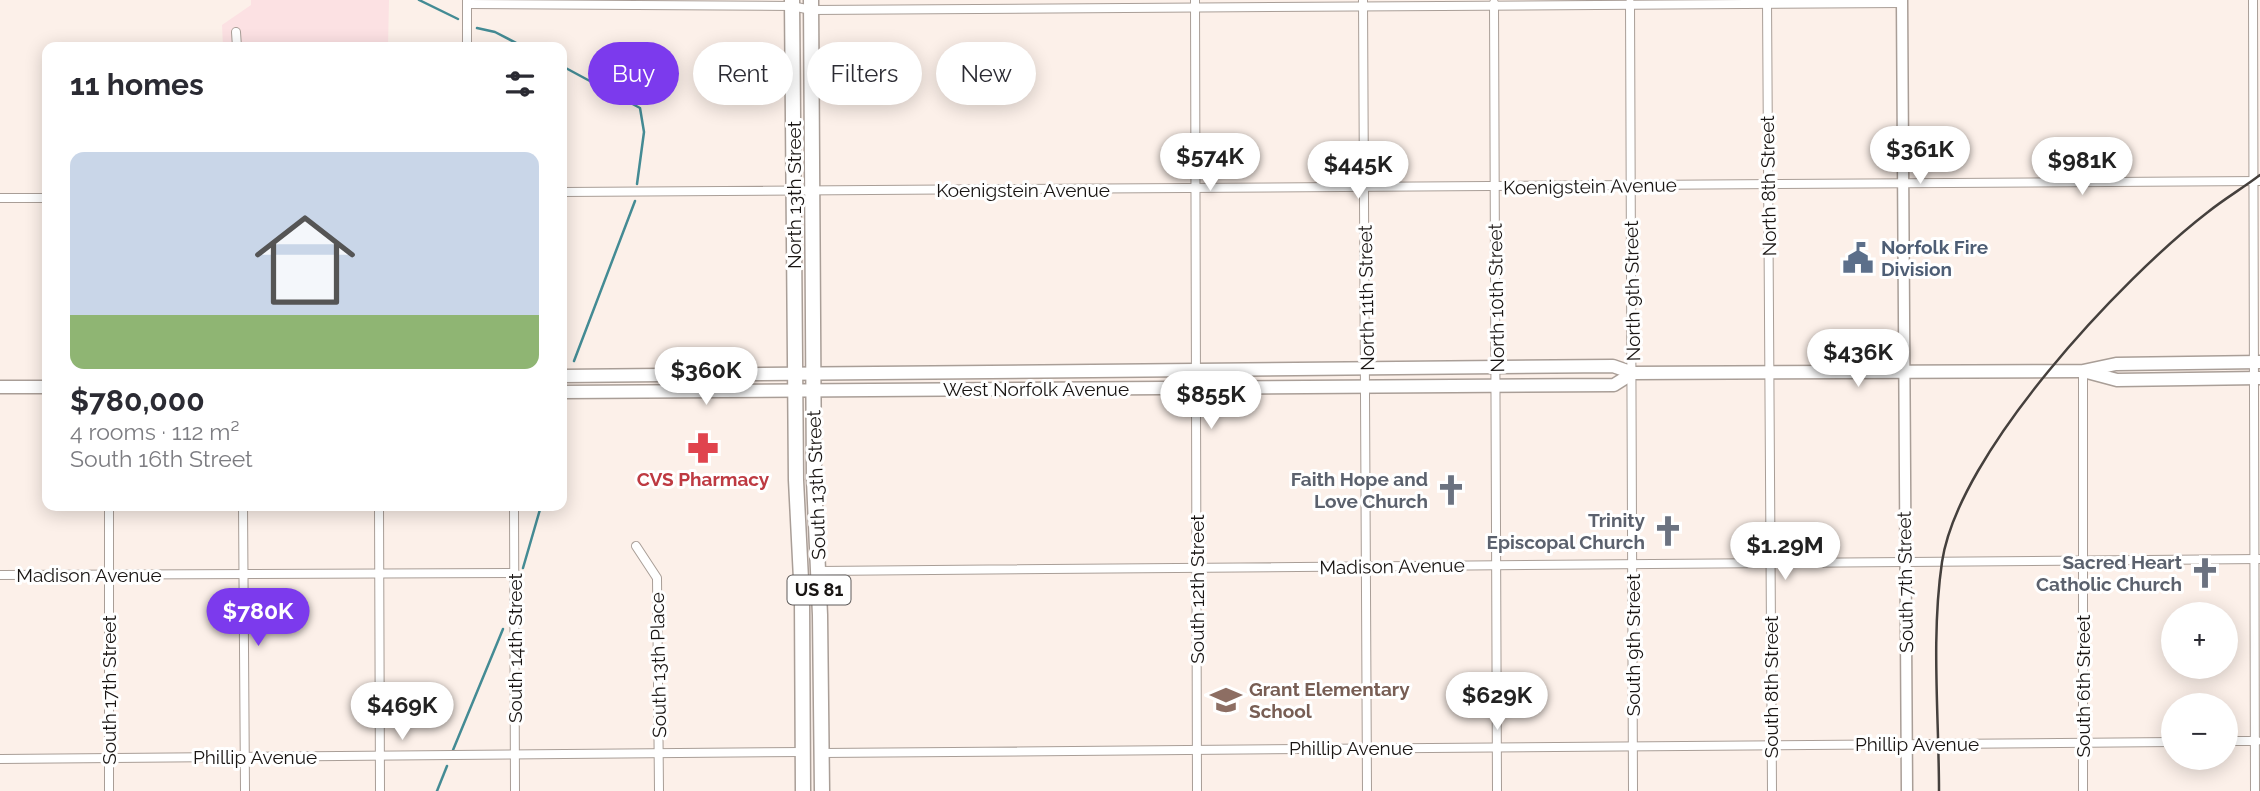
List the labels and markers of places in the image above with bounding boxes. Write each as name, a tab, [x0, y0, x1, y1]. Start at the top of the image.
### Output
pin: $361K	[1871, 127, 1969, 186]
pin: $574K	[1161, 134, 1259, 193]
pin: $981K	[2033, 138, 2131, 197]
pin: $445K	[1309, 142, 1407, 201]
place label: Norfolk Fire Division	[1881, 236, 1988, 280]
public building icon: Norfolk Fire Division	[1841, 241, 1875, 275]
pin: $436K	[1809, 330, 1907, 389]
pin: $360K	[657, 348, 755, 407]
pin: $855K	[1162, 372, 1260, 431]
pharmacy icon: CVS Pharmacy	[686, 431, 720, 465]
place label: CVS Pharmacy	[637, 468, 770, 490]
place label: Faith Hope and Love Church	[1291, 468, 1428, 512]
church icon: Faith Hope and Love Church	[1434, 473, 1468, 507]
place label: Trinity Episcopal Church	[1487, 509, 1646, 553]
church icon: Trinity Episcopal Church	[1651, 514, 1685, 548]
pin: $1.29M	[1728, 522, 1842, 582]
place label: Sacred Heart Catholic Church	[2036, 551, 2183, 595]
church icon: Sacred Heart Catholic Church	[2188, 556, 2222, 590]
pin: $780K	[209, 588, 307, 648]
pin: $629K	[1448, 672, 1546, 732]
place label: Grant Elementary School	[1249, 678, 1410, 722]
pin: $469K	[353, 682, 451, 742]
school or university icon: Grant Elementary School	[1209, 683, 1243, 717]

